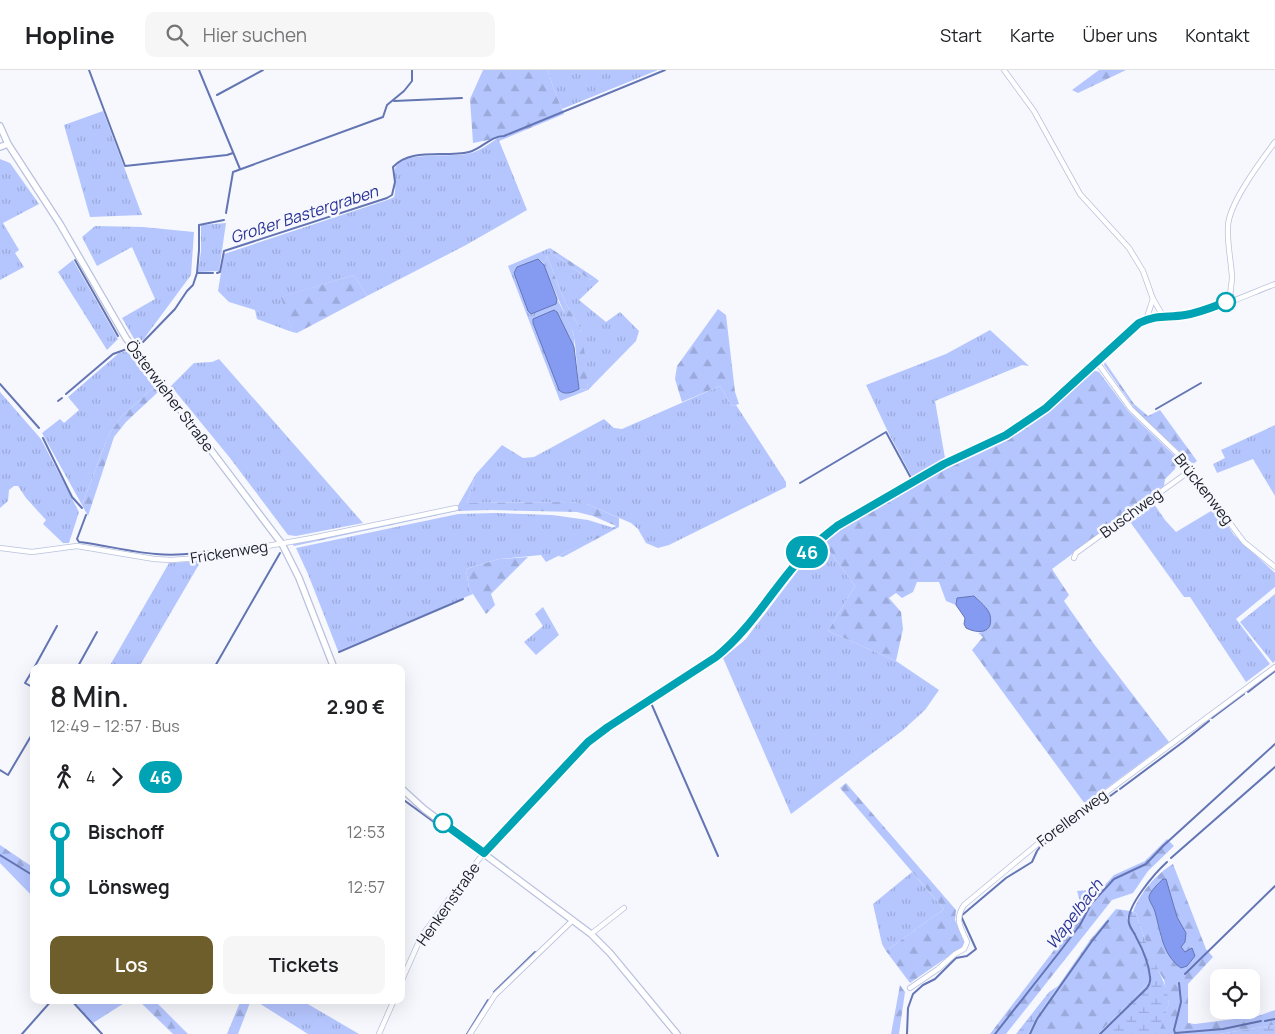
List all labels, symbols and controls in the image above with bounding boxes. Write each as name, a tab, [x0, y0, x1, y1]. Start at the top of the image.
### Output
search box	[145, 12, 495, 57]
text: Hopline	[25, 18, 115, 51]
icon: search	[163, 21, 191, 49]
text: Hier suchen	[203, 22, 307, 48]
text: Start	[940, 23, 982, 47]
text: Karte	[1010, 23, 1055, 47]
text: Über uns	[1083, 23, 1157, 47]
text: Kontakt	[1185, 23, 1250, 47]
water label: Großer Bastergraben	[227, 180, 381, 248]
unlabelled marker	[1216, 292, 1236, 312]
street label: Österwieher Straße	[121, 336, 219, 456]
street label: Brückenweg	[1169, 449, 1239, 529]
street label: Buschweg	[1096, 483, 1166, 543]
street label: Frickenweg	[189, 535, 269, 569]
line badge: 46	[784, 536, 830, 568]
text: 46	[796, 540, 818, 564]
text: 8 Min.	[50, 677, 129, 715]
text: 2.90 €	[327, 694, 385, 720]
text: 12:49 – 12:57 · Bus	[50, 715, 180, 737]
icon: walk	[50, 763, 78, 791]
icon: forward	[103, 763, 131, 791]
text: 46	[149, 765, 172, 789]
text: 4	[86, 766, 95, 788]
street label: Forellenweg	[1032, 784, 1112, 852]
unlabelled marker	[433, 813, 453, 833]
text: Bischoff	[88, 819, 164, 845]
text: 12:53	[347, 821, 385, 843]
street label: Henkenstraße	[411, 858, 485, 950]
text: Lönsweg	[88, 874, 170, 900]
water label: Wapelbach	[1040, 874, 1108, 954]
text: 12:57	[348, 876, 385, 898]
button: Los	[50, 936, 213, 994]
button: Tickets	[223, 936, 385, 994]
map controls	[1210, 969, 1260, 1019]
button: locate	[1210, 969, 1260, 1019]

